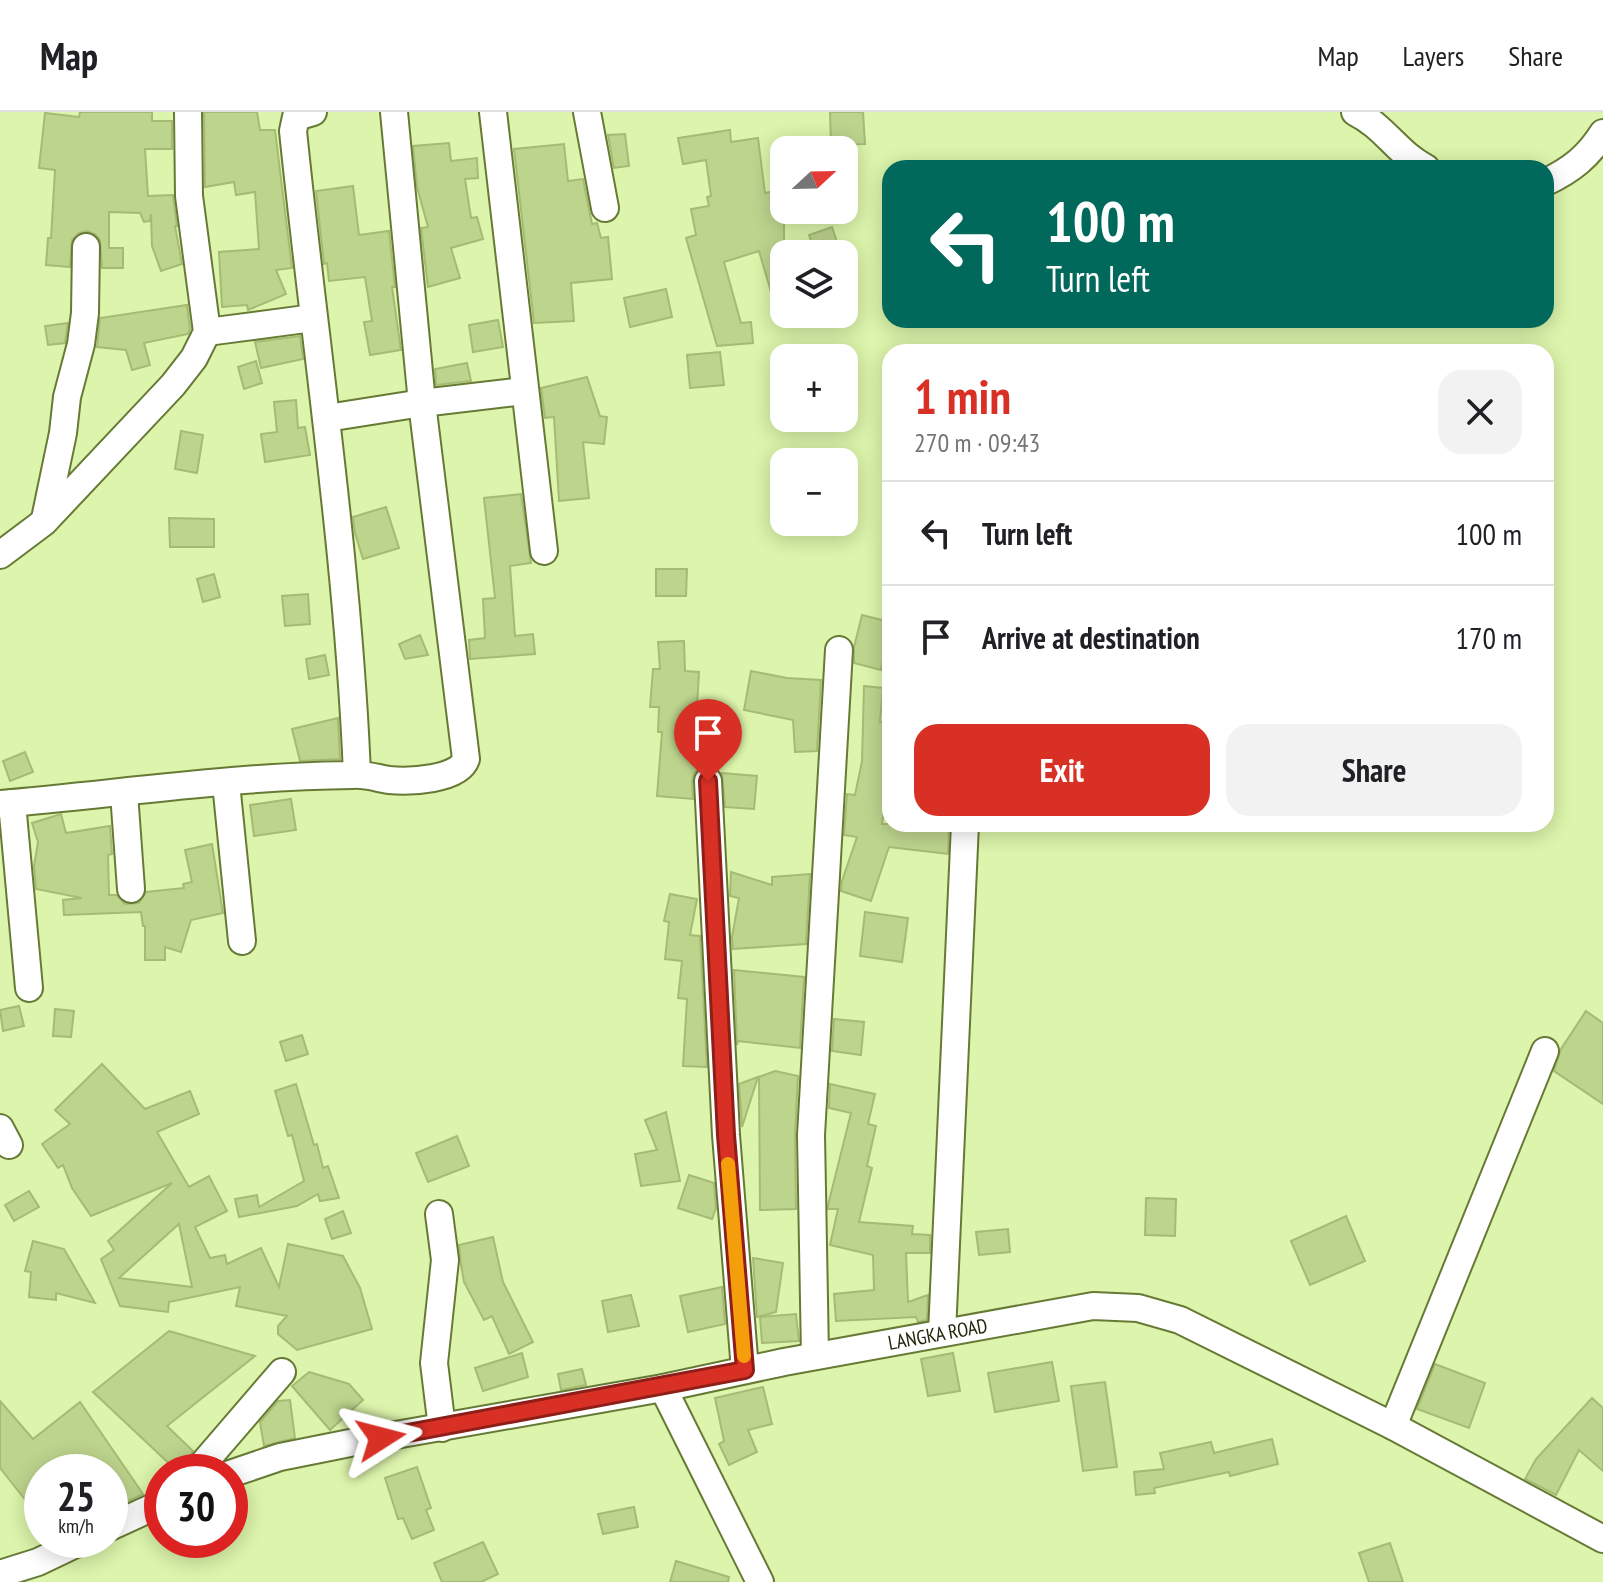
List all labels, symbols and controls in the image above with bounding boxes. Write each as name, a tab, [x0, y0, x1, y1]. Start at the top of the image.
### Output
text: Map	[40, 31, 98, 80]
text: Map	[1317, 37, 1359, 74]
text: Layers	[1403, 37, 1464, 74]
text: Share	[1508, 37, 1563, 74]
north arrow	[770, 136, 858, 224]
map controls	[770, 136, 858, 536]
text: 100 m	[1046, 185, 1175, 257]
icon: left	[914, 192, 1018, 296]
button: layers	[770, 240, 858, 328]
text: Turn left	[1046, 255, 1150, 302]
button: +	[770, 344, 858, 432]
text: 1 min	[914, 365, 1011, 427]
button: close	[1438, 370, 1522, 454]
text: 270 m · 09:43	[914, 426, 1040, 459]
button: −	[770, 448, 858, 536]
icon: left	[914, 511, 958, 555]
text: Turn left	[982, 514, 1072, 553]
text: 100 m	[1456, 514, 1522, 553]
icon: arrive	[914, 615, 958, 659]
text: Arrive at destination	[982, 618, 1200, 657]
text: 170 m	[1456, 618, 1522, 657]
pin	[674, 699, 742, 781]
icon: arrive	[686, 711, 730, 755]
button: Exit	[914, 724, 1210, 816]
button: Share	[1226, 724, 1522, 816]
street label: LANGKA ROAD	[886, 1312, 990, 1356]
position arrow	[339, 1396, 423, 1480]
speed limit sign: 30	[144, 1454, 248, 1558]
text: 25	[57, 1470, 95, 1522]
text: km/h	[58, 1513, 94, 1539]

